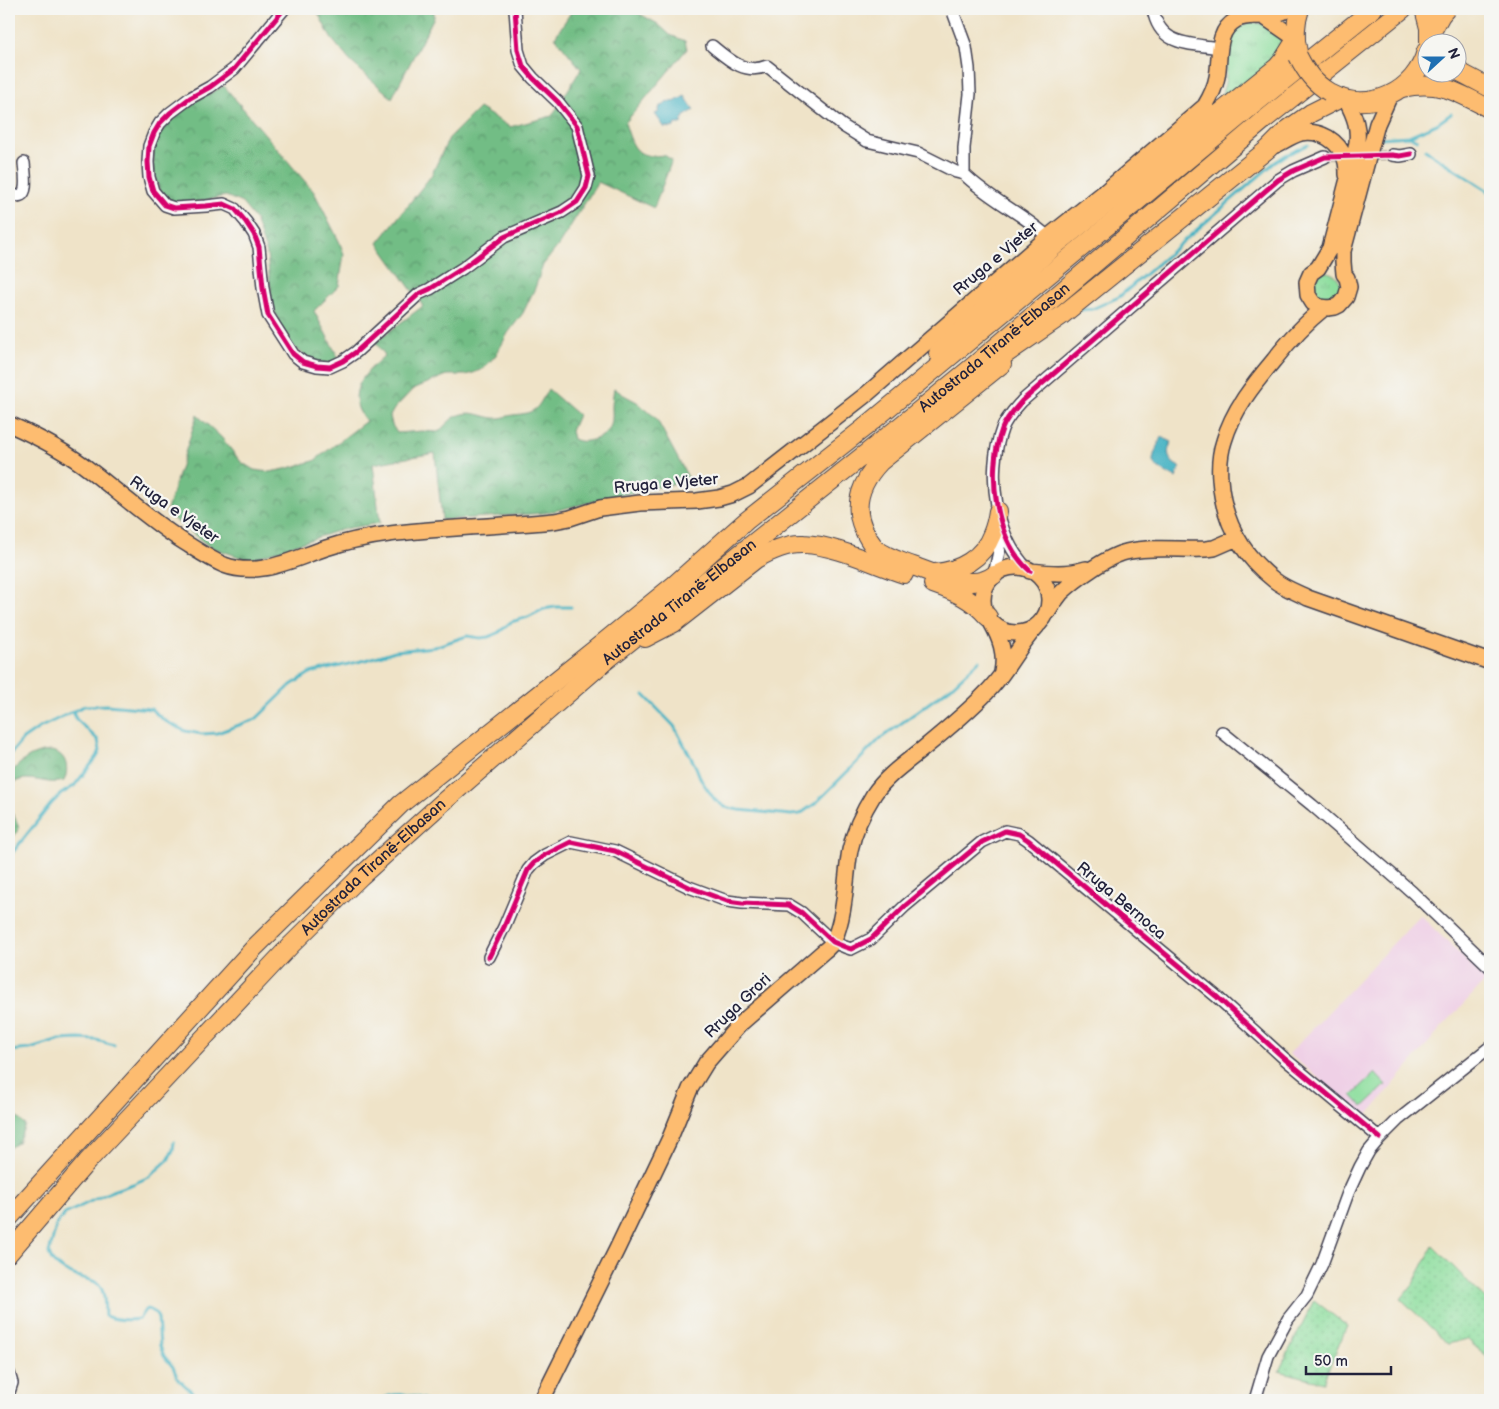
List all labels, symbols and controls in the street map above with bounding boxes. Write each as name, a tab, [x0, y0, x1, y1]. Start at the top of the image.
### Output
north arrow	[1416, 32, 1466, 82]
text: N	[1444, 46, 1463, 61]
street label: Rruga e Vjeter	[950, 218, 1042, 300]
street label: Autostrada Tiranë-Elbasan	[915, 279, 1074, 416]
street label: Rruga e Vjeter	[613, 470, 719, 498]
street label: Rruga e Vjeter	[126, 472, 222, 548]
street label: Autostrada Tiranë-Elbasan	[599, 535, 760, 669]
street label: Autostrada Tiranë-Elbasan	[297, 795, 450, 939]
street label: Rruga Bernoca	[1073, 858, 1169, 944]
street label: Rruga Grori	[701, 970, 775, 1042]
scale bar	[1306, 1344, 1392, 1376]
text: 50 m	[1314, 1352, 1348, 1371]

